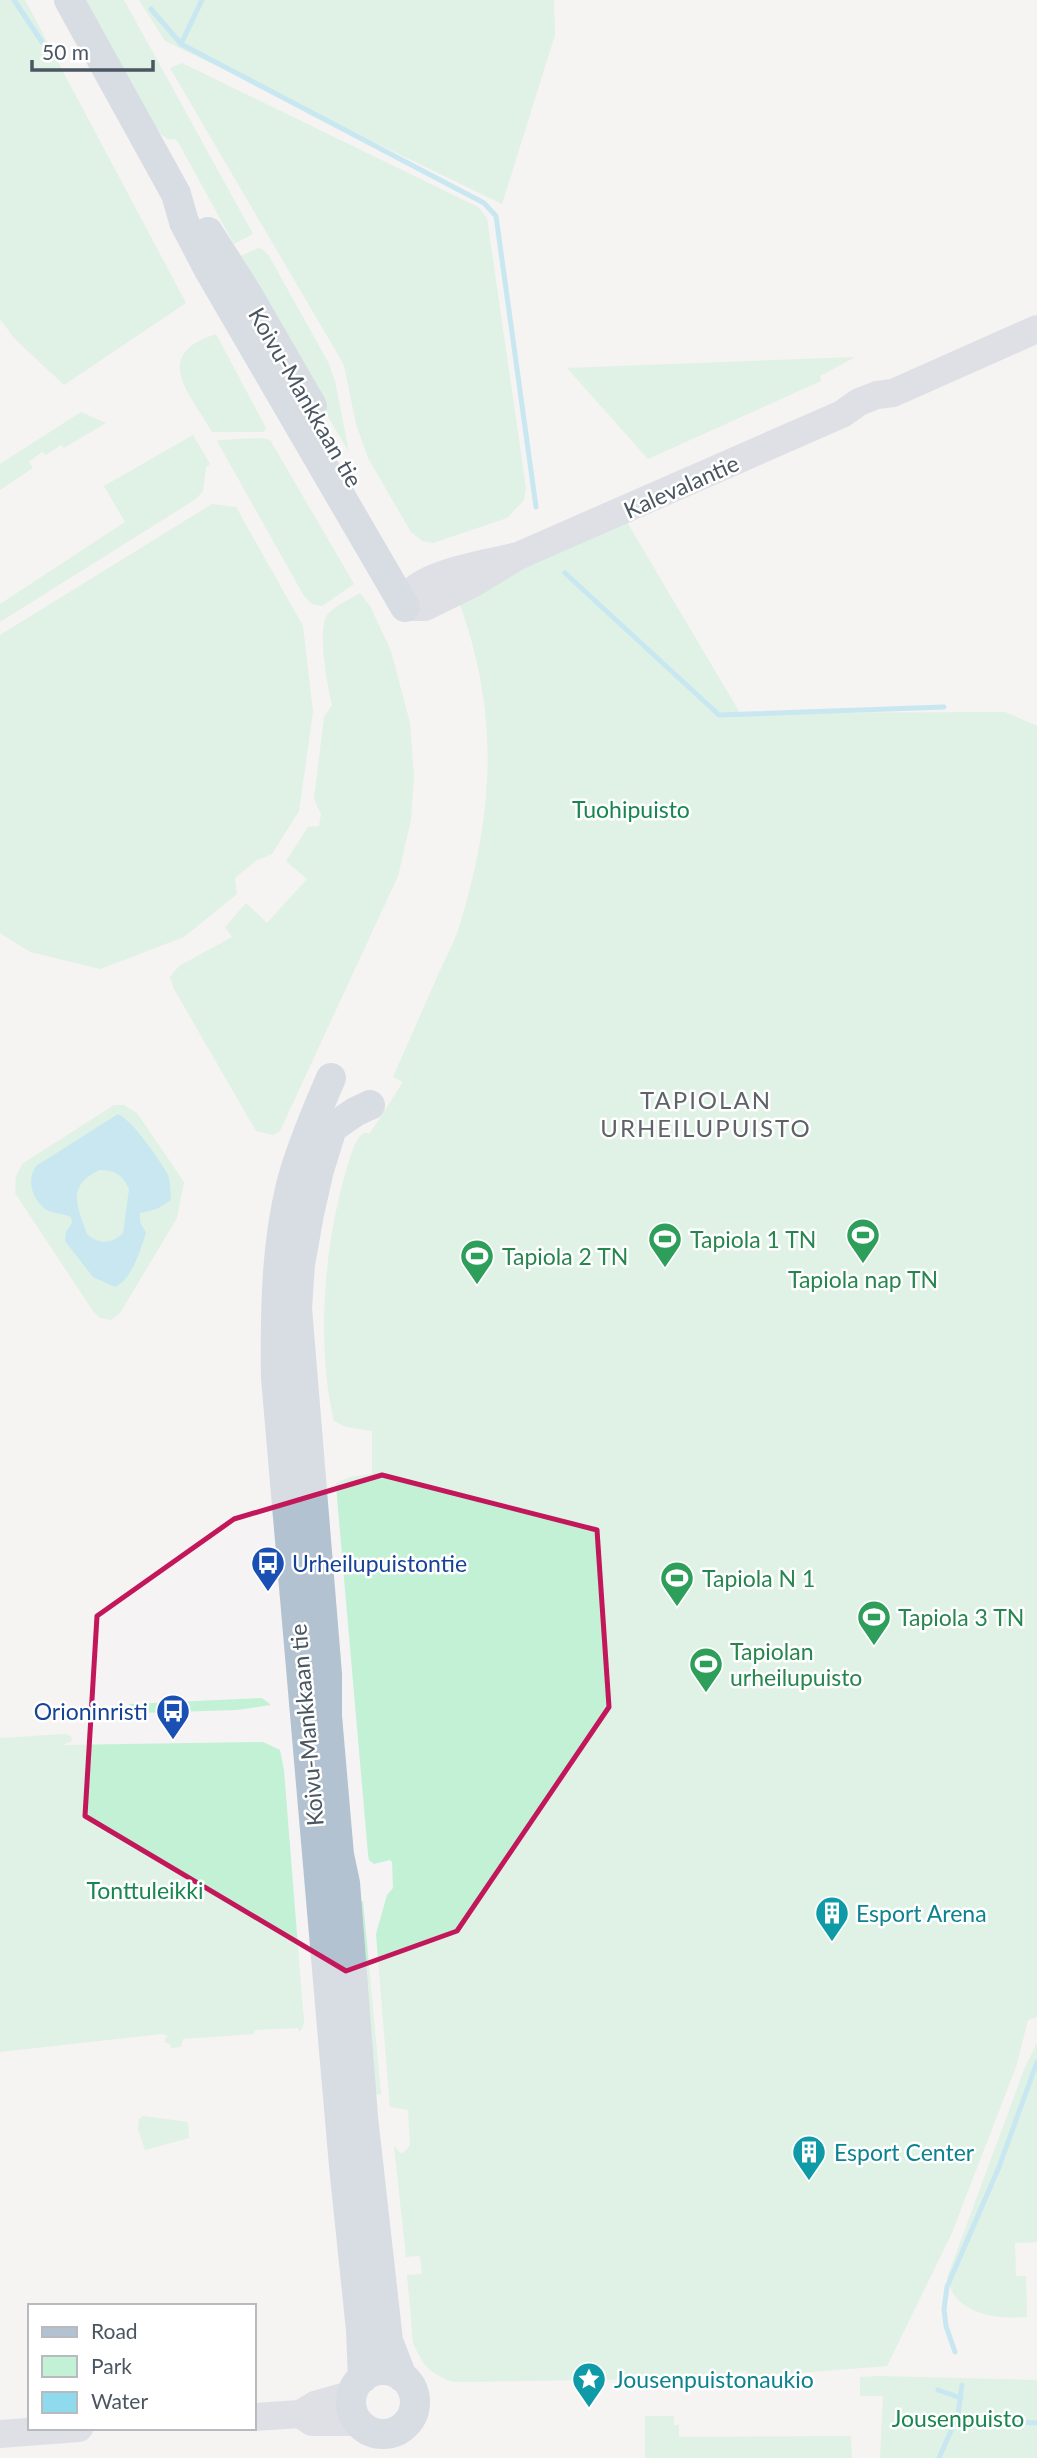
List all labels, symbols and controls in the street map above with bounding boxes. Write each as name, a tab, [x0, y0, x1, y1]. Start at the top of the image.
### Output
scale bar	[32, 28, 152, 72]
text: 50 m	[42, 39, 89, 64]
street label: Koivu-Mankkaan tie	[243, 302, 369, 492]
street label: Kalevalantie	[619, 448, 743, 524]
park label: Tuohipuisto	[572, 795, 690, 823]
district label: TAPIOLAN URHEILUPUISTO	[600, 1085, 812, 1142]
sports icon: Tapiola nap TN	[844, 1216, 882, 1265]
sports icon: Tapiola 1 TN	[646, 1220, 684, 1269]
place label: Tapiola 1 TN	[690, 1225, 816, 1253]
sports icon: Tapiola 2 TN	[458, 1237, 496, 1286]
place label: Tapiola 2 TN	[502, 1242, 628, 1270]
place label: Tapiola nap TN	[788, 1265, 938, 1293]
bus stop icon: Urheilupuistontie	[249, 1544, 287, 1593]
place label: Urheilupuistontie	[292, 1549, 467, 1577]
sports icon: Tapiola N 1	[658, 1559, 696, 1608]
place label: Tapiola N 1	[702, 1564, 815, 1592]
sports icon: Tapiola 3 TN	[855, 1598, 893, 1647]
place label: Tapiola 3 TN	[898, 1603, 1024, 1631]
street label: Koivu-Mankkaan tie	[283, 1623, 329, 1827]
place label: Tapiolan urheilupuisto	[730, 1637, 862, 1691]
sports icon: Tapiolan urheilupuisto	[687, 1645, 725, 1694]
bus stop icon: Orioninristi	[154, 1692, 192, 1741]
place label: Orioninristi	[34, 1697, 148, 1725]
park label: Tonttuleikki	[87, 1876, 204, 1904]
building icon: Esport Arena	[813, 1894, 851, 1943]
place label: Esport Arena	[856, 1899, 987, 1927]
building icon: Esport Center	[790, 2133, 828, 2182]
place label: Esport Center	[834, 2138, 975, 2166]
legend	[28, 2304, 256, 2430]
text: Road	[91, 2318, 138, 2343]
text: Park	[91, 2353, 132, 2378]
place icon: Jousenpuistonaukio	[570, 2360, 608, 2409]
place label: Jousenpuistonaukio	[614, 2365, 814, 2393]
text: Water	[91, 2388, 148, 2413]
park label: Jousenpuisto	[892, 2404, 1024, 2432]

